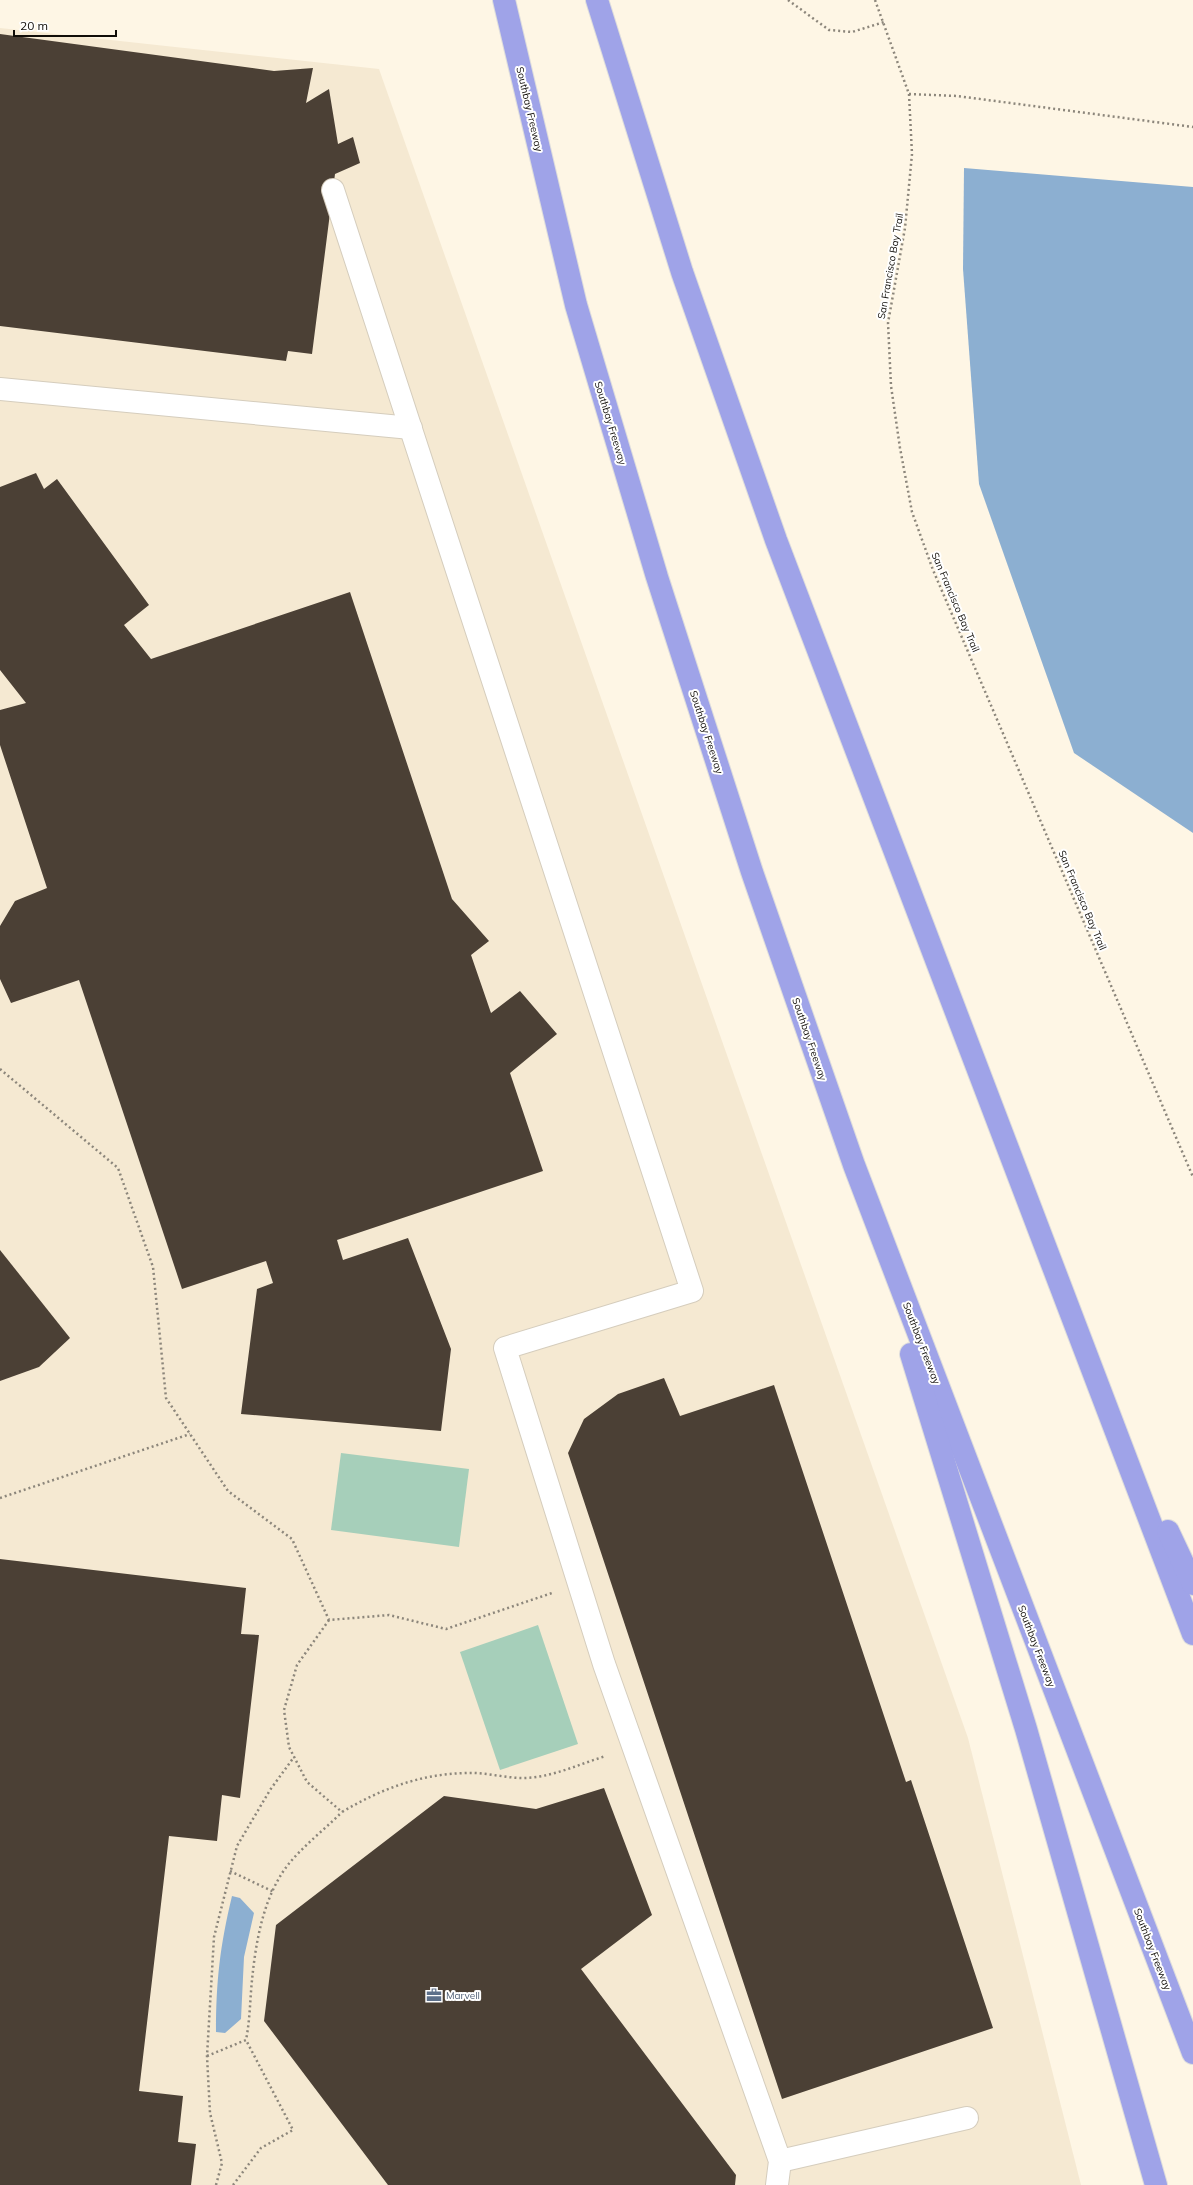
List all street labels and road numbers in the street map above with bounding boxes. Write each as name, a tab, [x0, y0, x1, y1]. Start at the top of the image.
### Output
street label: Southbay Freeway	[513, 65, 546, 153]
street label: San Francisco Bay Trail	[875, 212, 906, 320]
street label: Southbay Freeway	[592, 380, 630, 467]
street label: San Francisco Bay Trail	[929, 550, 983, 654]
street label: Southbay Freeway	[687, 689, 726, 776]
street label: San Francisco Bay Trail	[1056, 848, 1110, 952]
street label: Southbay Freeway	[789, 996, 830, 1083]
street label: Southbay Freeway	[900, 1300, 943, 1387]
street label: Southbay Freeway	[1015, 1603, 1058, 1690]
street label: Southbay Freeway	[1131, 1906, 1174, 1993]

